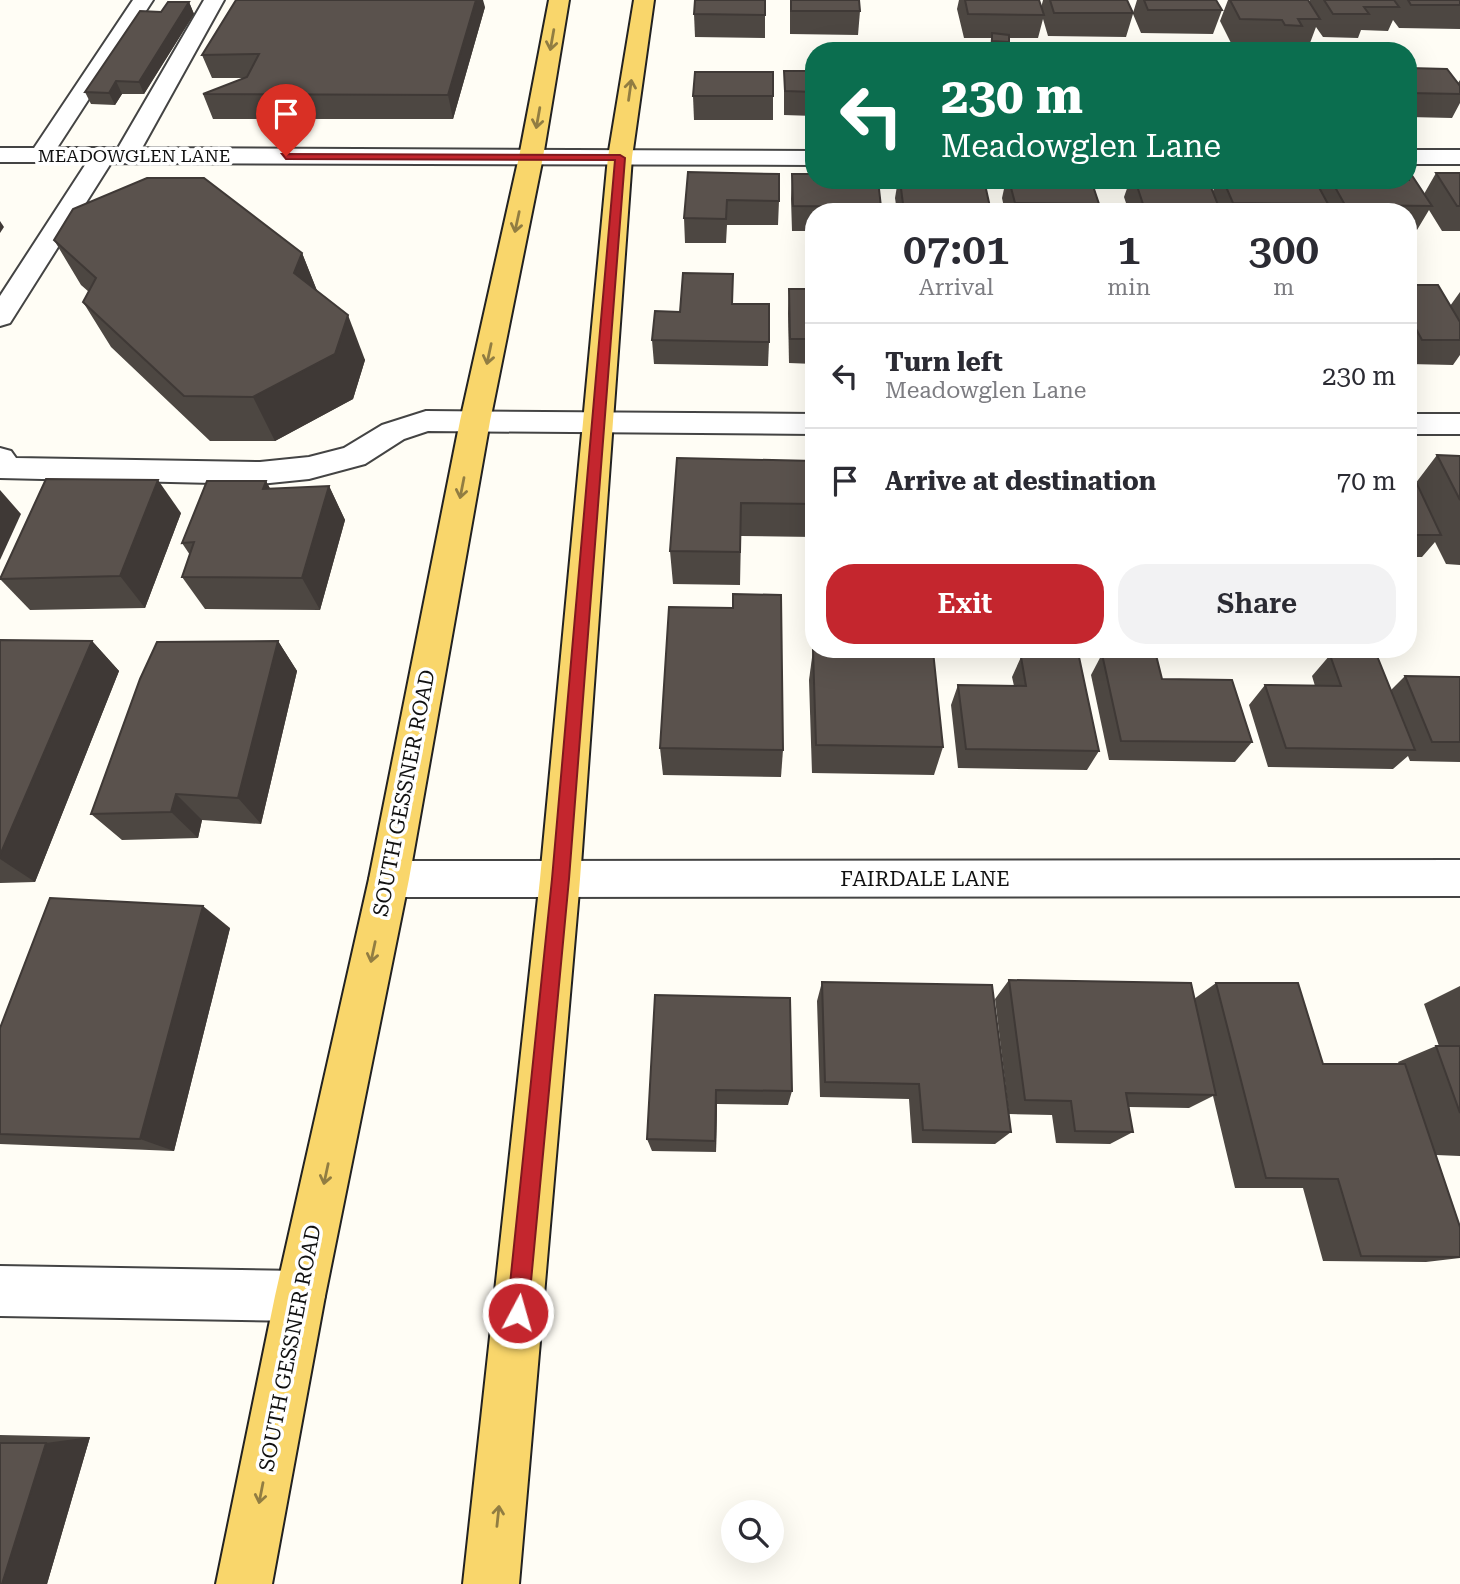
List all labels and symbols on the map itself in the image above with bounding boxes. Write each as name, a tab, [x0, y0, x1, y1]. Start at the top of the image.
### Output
one-way arrow	[545, 28, 558, 51]
one-way arrow	[624, 79, 637, 102]
pin	[256, 84, 316, 156]
one-way arrow	[530, 106, 544, 129]
street label: MEADOWGLEN LANE	[38, 145, 230, 166]
one-way arrow	[509, 210, 523, 233]
one-way arrow	[481, 342, 495, 365]
one-way arrow	[455, 476, 468, 499]
street label: SOUTH GESSNER ROAD	[368, 668, 440, 918]
street label: FAIRDALE LANE	[840, 867, 1010, 891]
one-way arrow	[366, 940, 380, 963]
one-way arrow	[318, 1162, 332, 1185]
street label: SOUTH GESSNER ROAD	[254, 1223, 326, 1473]
position arrow	[481, 1276, 555, 1350]
one-way arrow	[254, 1481, 268, 1504]
one-way arrow	[492, 1505, 505, 1528]

